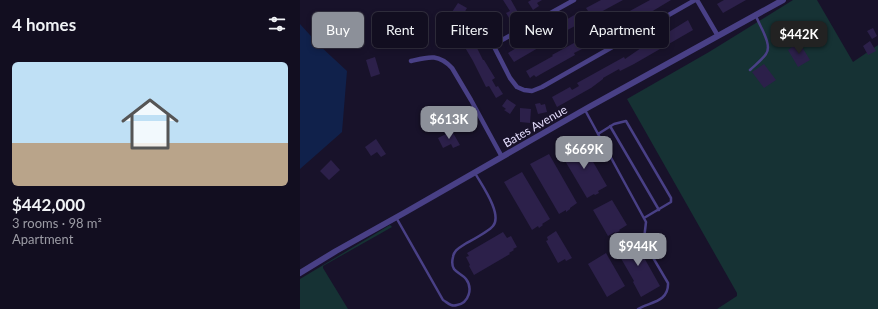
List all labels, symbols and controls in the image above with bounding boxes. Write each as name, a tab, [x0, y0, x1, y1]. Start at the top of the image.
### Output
chip: Buy	[312, 12, 364, 48]
chip: Rent	[372, 12, 428, 48]
chip: Filters	[436, 12, 502, 48]
chip: New	[510, 12, 567, 48]
chip: Apartment	[575, 12, 669, 48]
icon: filters	[266, 13, 288, 35]
text: 4 homes	[12, 14, 76, 35]
pin: $442K	[771, 21, 827, 55]
text: $442K	[779, 26, 819, 42]
icon: home	[114, 88, 186, 160]
street label: Bates Avenue	[500, 102, 570, 150]
pin: $613K	[421, 106, 477, 140]
text: $613K	[429, 111, 469, 127]
pin: $669K	[556, 136, 612, 170]
text: $669K	[564, 141, 604, 157]
text: $442,000	[12, 194, 85, 215]
text: 3 rooms · 98 m²	[12, 215, 102, 231]
text: Apartment	[12, 231, 73, 247]
pin: $944K	[610, 233, 666, 267]
text: $944K	[618, 238, 658, 254]

